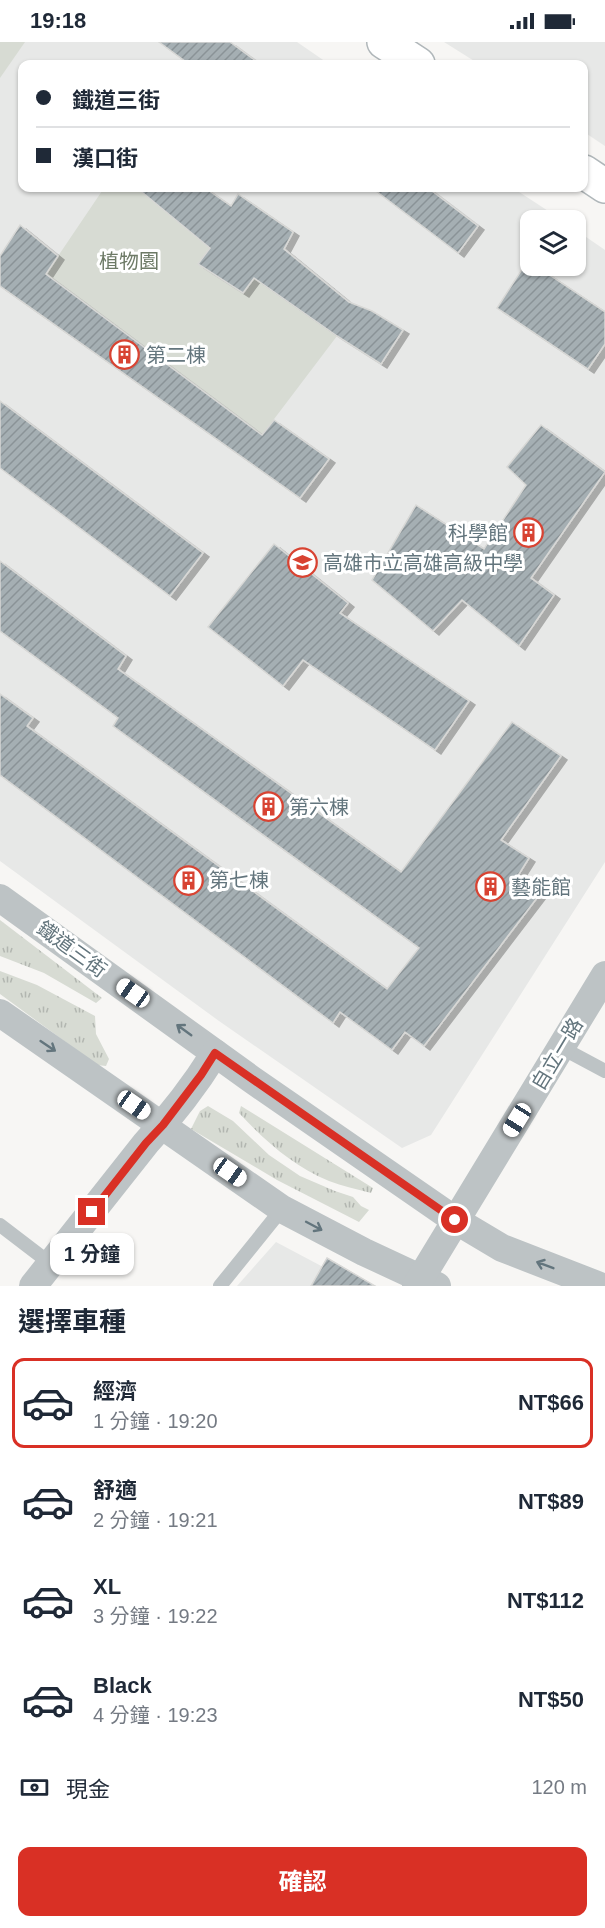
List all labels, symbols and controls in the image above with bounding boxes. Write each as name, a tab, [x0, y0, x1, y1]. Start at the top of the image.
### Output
text: 19:18	[30, 8, 86, 33]
text: 鐵道三街	[72, 88, 160, 113]
text: 漢口街	[72, 146, 138, 171]
map controls	[520, 210, 586, 276]
button: layers	[520, 210, 586, 276]
park label: 植物園	[99, 250, 159, 272]
building icon: 第二棟	[109, 339, 141, 371]
place label: 第二棟	[146, 344, 206, 366]
building icon: 科學館	[513, 517, 545, 549]
place label: 科學館	[448, 522, 508, 544]
school or university icon: 高雄市立高雄高級中學	[286, 547, 318, 579]
place label: 高雄市立高雄高級中學	[323, 552, 523, 574]
building icon: 第六棟	[252, 791, 284, 823]
place label: 第六棟	[289, 796, 349, 818]
building icon: 第七棟	[172, 864, 204, 896]
place label: 第七棟	[209, 869, 269, 891]
building icon: 藝能館	[474, 871, 506, 903]
place label: 藝能館	[511, 876, 571, 898]
street label: 鐵道三街	[33, 917, 111, 981]
car	[113, 975, 153, 1011]
street label: 自立一路	[527, 1014, 587, 1094]
one-way arrow	[176, 1023, 192, 1036]
one-way arrow	[40, 1040, 56, 1052]
car	[114, 1087, 154, 1123]
car	[500, 1100, 534, 1140]
car	[210, 1154, 250, 1190]
route end	[78, 1198, 105, 1225]
route start	[441, 1206, 468, 1233]
one-way arrow	[305, 1220, 323, 1232]
callout: 1 分鐘	[50, 1233, 134, 1275]
text: 1 分鐘	[64, 1243, 120, 1265]
one-way arrow	[537, 1259, 555, 1270]
text: 選擇車種	[18, 1307, 126, 1337]
icon: car	[21, 1376, 75, 1430]
text: 經濟	[93, 1379, 137, 1404]
text: NT$66	[518, 1390, 584, 1415]
text: 1 分鐘 · 19:20	[93, 1410, 218, 1432]
icon: car	[21, 1475, 75, 1529]
text: 舒適	[93, 1478, 137, 1503]
text: NT$89	[518, 1489, 584, 1514]
text: 2 分鐘 · 19:21	[93, 1509, 218, 1531]
icon: car	[21, 1574, 75, 1628]
text: XL	[93, 1574, 121, 1599]
text: NT$112	[507, 1588, 584, 1613]
text: 3 分鐘 · 19:22	[93, 1605, 218, 1627]
icon: car	[21, 1673, 75, 1727]
text: Black	[93, 1673, 152, 1698]
text: NT$50	[518, 1687, 584, 1712]
text: 4 分鐘 · 19:23	[93, 1704, 218, 1726]
icon: cash	[18, 1771, 51, 1804]
text: 120 m	[531, 1776, 587, 1798]
text: 現金	[66, 1777, 110, 1802]
button: 確認	[18, 1847, 587, 1916]

